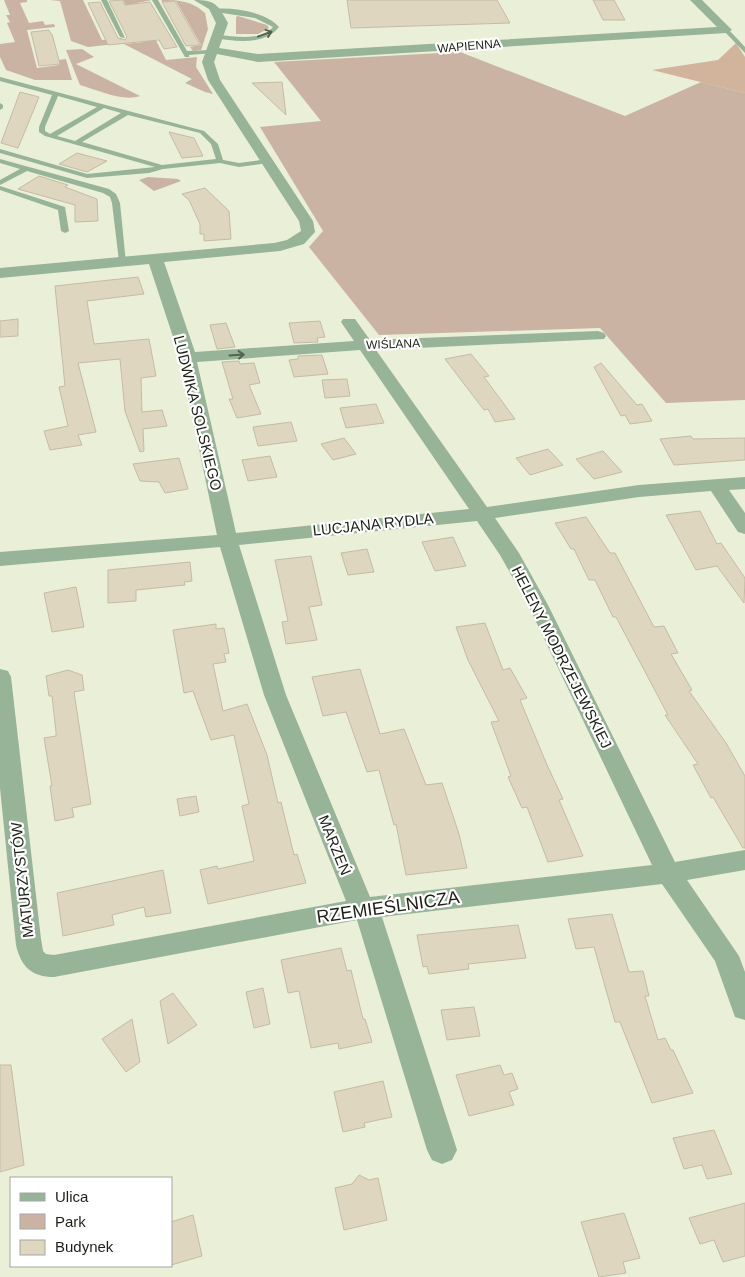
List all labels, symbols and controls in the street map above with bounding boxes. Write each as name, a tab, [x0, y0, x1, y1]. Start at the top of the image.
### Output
one-way arrow	[257, 29, 272, 38]
street label: WAPIENNA	[437, 36, 501, 56]
street label: LUDWIKA SOLSKIEGO	[170, 334, 226, 492]
street label: WIŚLANA	[366, 335, 420, 352]
one-way arrow	[228, 350, 244, 359]
street label: LUCJANA RYDLA	[312, 509, 434, 539]
street label: HELENY MODRZEJEWSKIEJ	[509, 563, 615, 751]
street label: MARZEŃ	[315, 812, 355, 878]
street label: MATURZYSTÓW	[7, 820, 37, 939]
street label: RZEMIEŚLNICZA	[315, 886, 461, 927]
legend	[10, 1177, 172, 1267]
text: Ulica	[55, 1188, 89, 1205]
text: Park	[55, 1213, 86, 1230]
text: Budynek	[55, 1238, 114, 1255]

